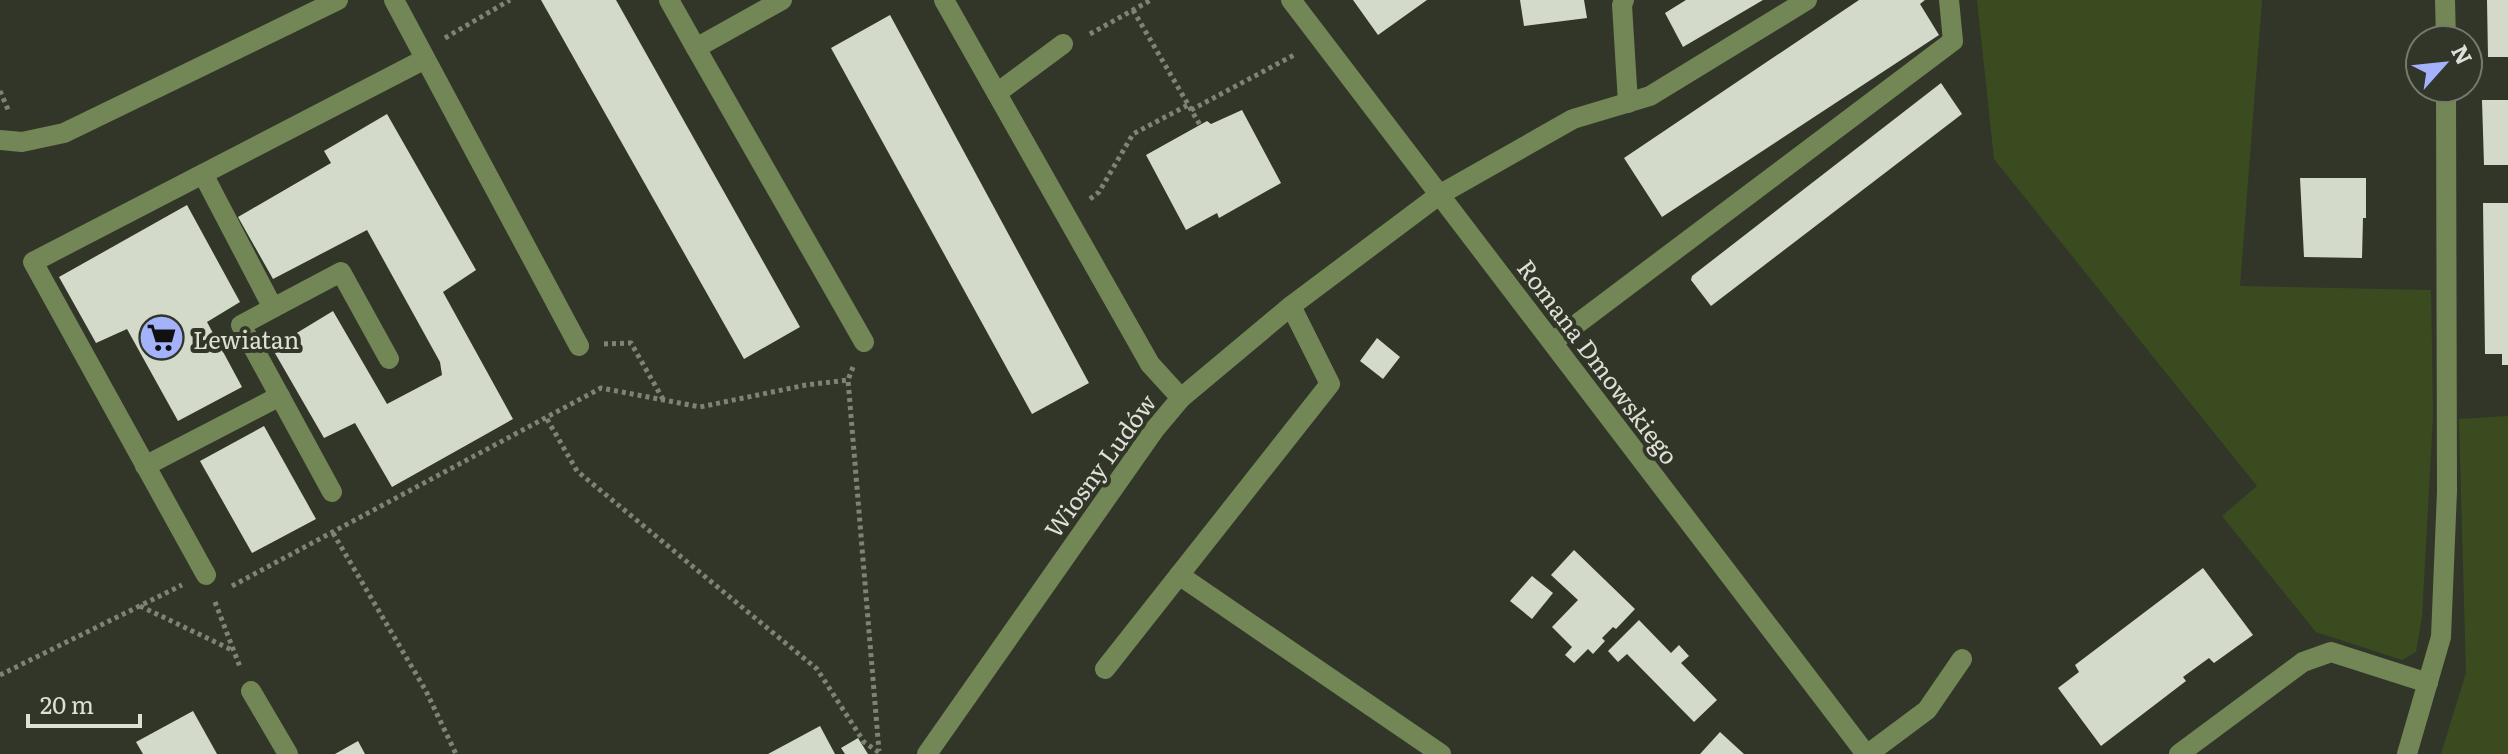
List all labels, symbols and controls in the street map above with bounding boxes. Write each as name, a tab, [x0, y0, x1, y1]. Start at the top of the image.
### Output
north arrow	[2404, 24, 2484, 104]
text: N	[2444, 39, 2482, 70]
street label: Romana Dmowskiego	[1510, 251, 1688, 471]
supermarket icon: Lewiatan	[138, 314, 186, 362]
place label: Lewiatan	[193, 321, 300, 356]
street label: Wiosny Ludów	[1035, 385, 1163, 544]
scale bar	[28, 678, 140, 728]
text: 20 m	[40, 686, 94, 721]

